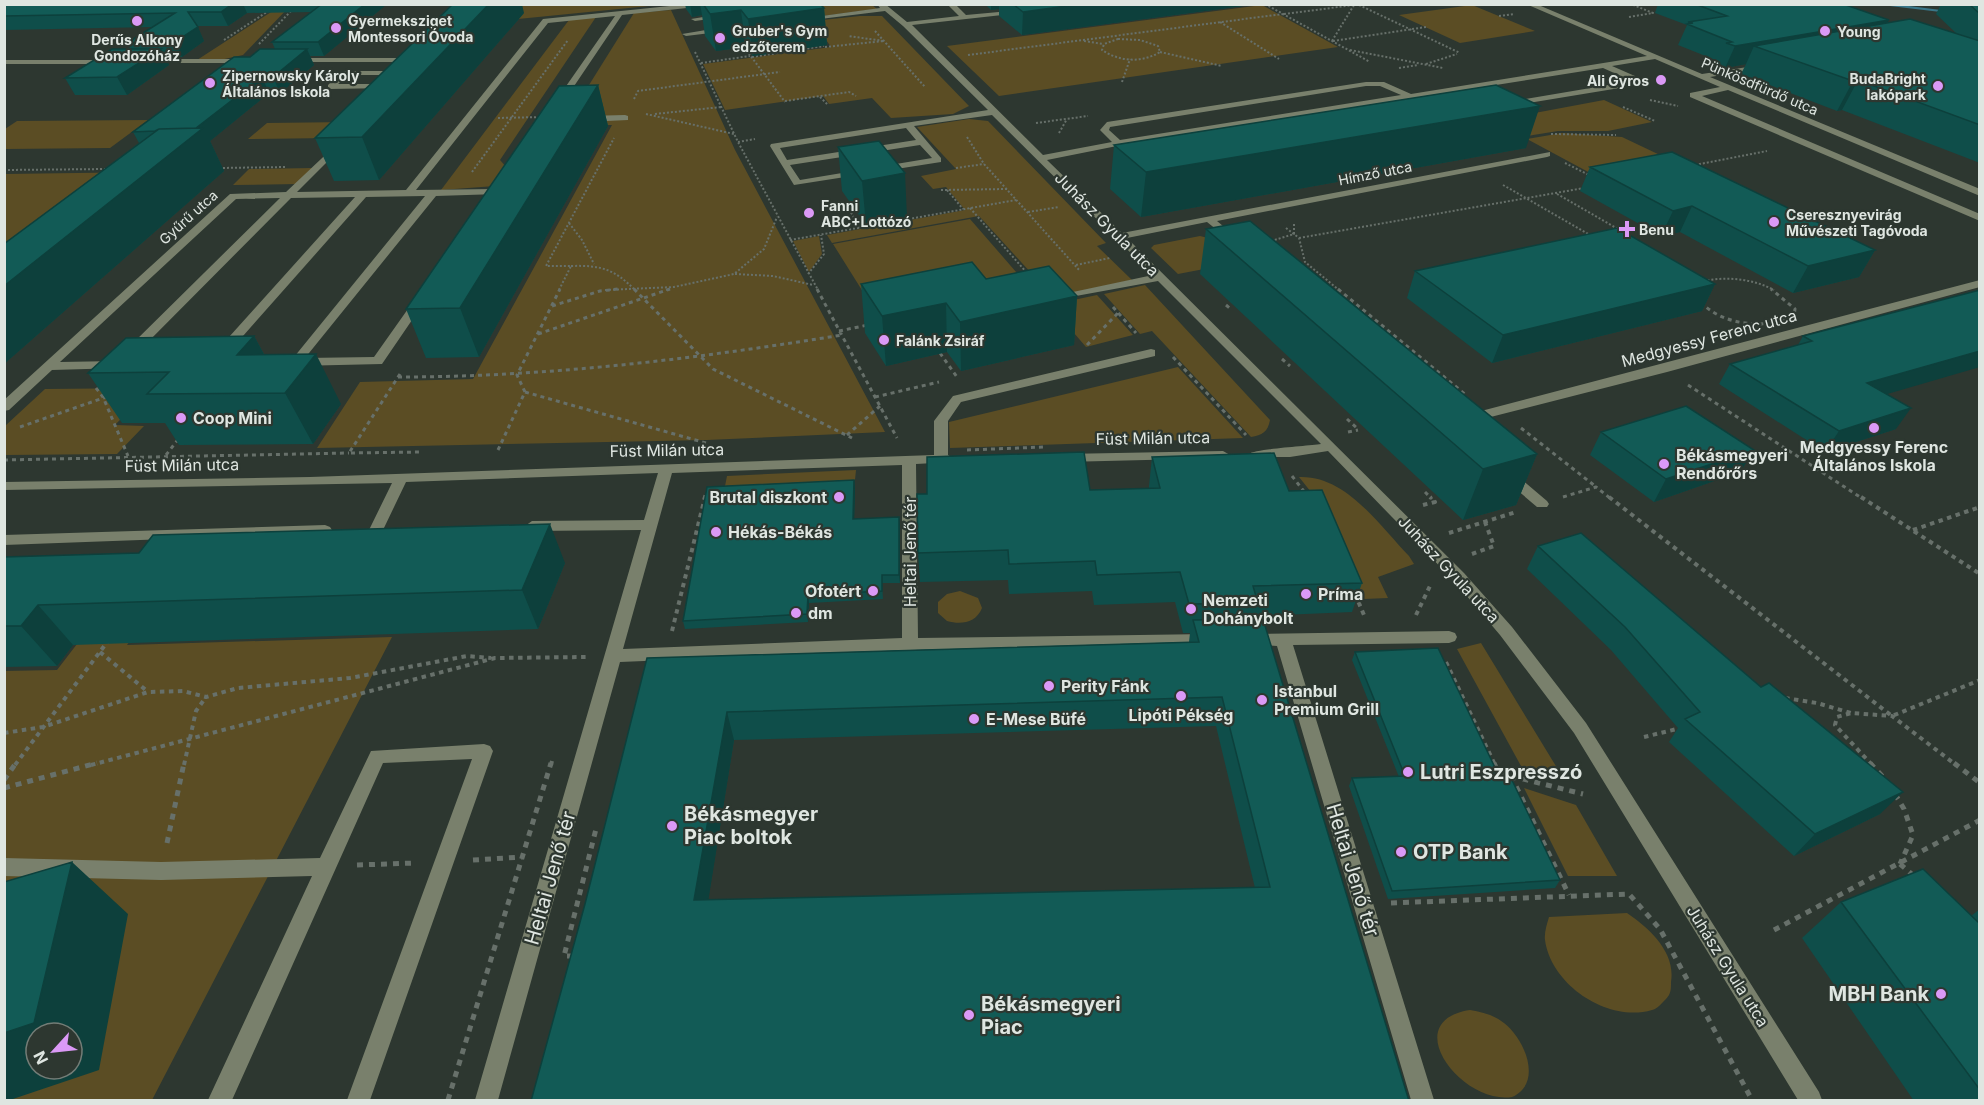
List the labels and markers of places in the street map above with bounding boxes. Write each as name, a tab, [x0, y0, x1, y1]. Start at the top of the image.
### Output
place label: Gyermeksziget Montessori Óvoda	[348, 12, 473, 45]
marker: Derűs Alkony Gondozóház	[130, 14, 144, 28]
marker: Gyermeksziget Montessori Óvoda	[329, 21, 343, 35]
place label: Gruber's Gym edzőterem	[732, 22, 827, 55]
place label: Young	[1837, 23, 1881, 40]
marker: Young	[1818, 24, 1832, 38]
place label: Derűs Alkony Gondozóház	[91, 31, 183, 64]
marker: Gruber's Gym edzőterem	[713, 31, 727, 45]
place label: Zipernowsky Károly Általános Iskola	[222, 67, 360, 100]
place label: BudaBright lakópark	[1850, 70, 1927, 103]
place label: Ali Gyros	[1587, 72, 1649, 89]
marker: Ali Gyros	[1654, 73, 1668, 87]
marker: Zipernowsky Károly Általános Iskola	[203, 76, 217, 90]
marker: BudaBright lakópark	[1931, 79, 1945, 93]
place label: Fanni ABC+Lottózó	[821, 197, 912, 230]
marker: Fanni ABC+Lottózó	[802, 206, 816, 220]
place label: Cseresznyevirág Művészeti Tagóvoda	[1786, 206, 1928, 239]
marker: Cseresznyevirág Művészeti Tagóvoda	[1767, 215, 1781, 229]
place label: Benu	[1639, 221, 1674, 238]
marker: Benu	[1620, 222, 1634, 236]
place label: Falánk Zsiráf	[896, 332, 985, 349]
marker: Falánk Zsiráf	[877, 333, 891, 347]
place label: Coop Mini	[193, 408, 272, 428]
marker: Coop Mini	[174, 411, 188, 425]
marker: Medgyessy Ferenc Általános Iskola	[1867, 421, 1881, 435]
place label: Medgyessy Ferenc Általános Iskola	[1800, 437, 1948, 475]
place label: Békásmegyeri Rendőrőrs	[1676, 445, 1788, 483]
marker: Békásmegyeri Rendőrőrs	[1657, 457, 1671, 471]
place label: Brutal diszkont	[709, 487, 827, 507]
marker: Brutal diszkont	[832, 490, 846, 504]
place label: Hékás-Békás	[728, 522, 832, 542]
marker: Hékás-Békás	[709, 525, 723, 539]
place label: Ofotért	[805, 581, 861, 601]
marker: Ofotért	[866, 584, 880, 598]
place label: Príma	[1318, 584, 1363, 604]
marker: Príma	[1299, 587, 1313, 601]
place label: Nemzeti Dohánybolt	[1203, 590, 1293, 628]
marker: Nemzeti Dohánybolt	[1184, 602, 1198, 616]
place label: dm	[808, 603, 833, 623]
marker: dm	[789, 606, 803, 620]
place label: Perity Fánk	[1061, 676, 1150, 696]
marker: Perity Fánk	[1042, 679, 1056, 693]
place label: Istanbul Premium Grill	[1274, 681, 1379, 719]
marker: Lipóti Pékség	[1174, 689, 1188, 703]
marker: Istanbul Premium Grill	[1255, 693, 1269, 707]
place label: Lipóti Pékség	[1129, 705, 1233, 725]
place label: E-Mese Büfé	[986, 709, 1086, 729]
marker: E-Mese Büfé	[967, 712, 981, 726]
place label: Lutri Eszpresszó	[1420, 760, 1582, 784]
marker: Lutri Eszpresszó	[1401, 765, 1415, 779]
place label: Békásmegyer Piac boltok	[684, 802, 818, 849]
marker: Békásmegyer Piac boltok	[665, 819, 679, 833]
place label: OTP Bank	[1413, 840, 1508, 864]
marker: OTP Bank	[1394, 845, 1408, 859]
place label: MBH Bank	[1829, 982, 1929, 1006]
marker: MBH Bank	[1934, 987, 1948, 1001]
place label: Békásmegyeri Piac	[981, 992, 1121, 1039]
marker: Békásmegyeri Piac	[962, 1008, 976, 1022]

